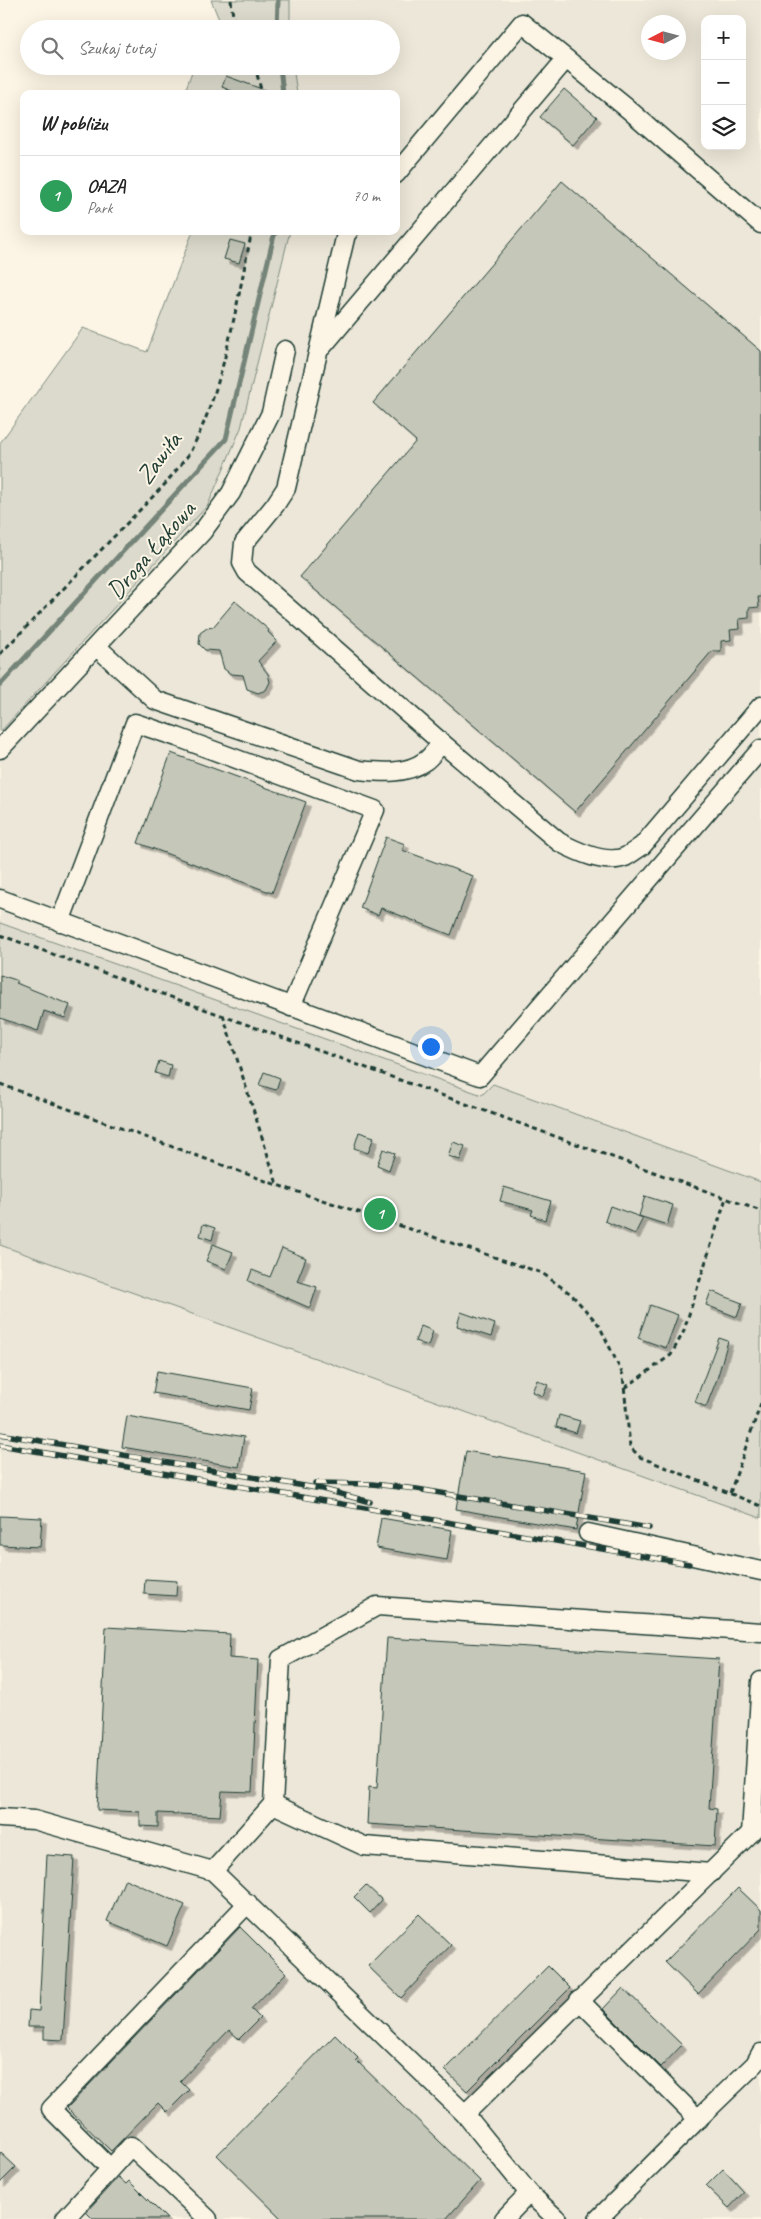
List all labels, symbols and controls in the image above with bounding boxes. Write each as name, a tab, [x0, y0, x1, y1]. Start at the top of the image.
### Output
north arrow	[641, 15, 686, 60]
map controls	[701, 15, 746, 150]
button: +	[701, 15, 746, 60]
search box	[20, 20, 400, 75]
icon: search	[38, 34, 66, 62]
text: Szukaj tutaj	[78, 36, 155, 60]
button: −	[701, 60, 746, 105]
button: layers	[701, 105, 746, 150]
text: W pobliżu	[40, 110, 107, 136]
text: OAZA	[87, 174, 126, 198]
text: 1	[52, 186, 60, 206]
text: 70 m	[353, 186, 380, 206]
text: Park	[87, 198, 112, 218]
street label: Zawiła	[129, 424, 190, 491]
street label: Droga Łąkowa	[99, 493, 204, 606]
your location	[418, 1034, 444, 1060]
pin: 1	[364, 1195, 396, 1233]

